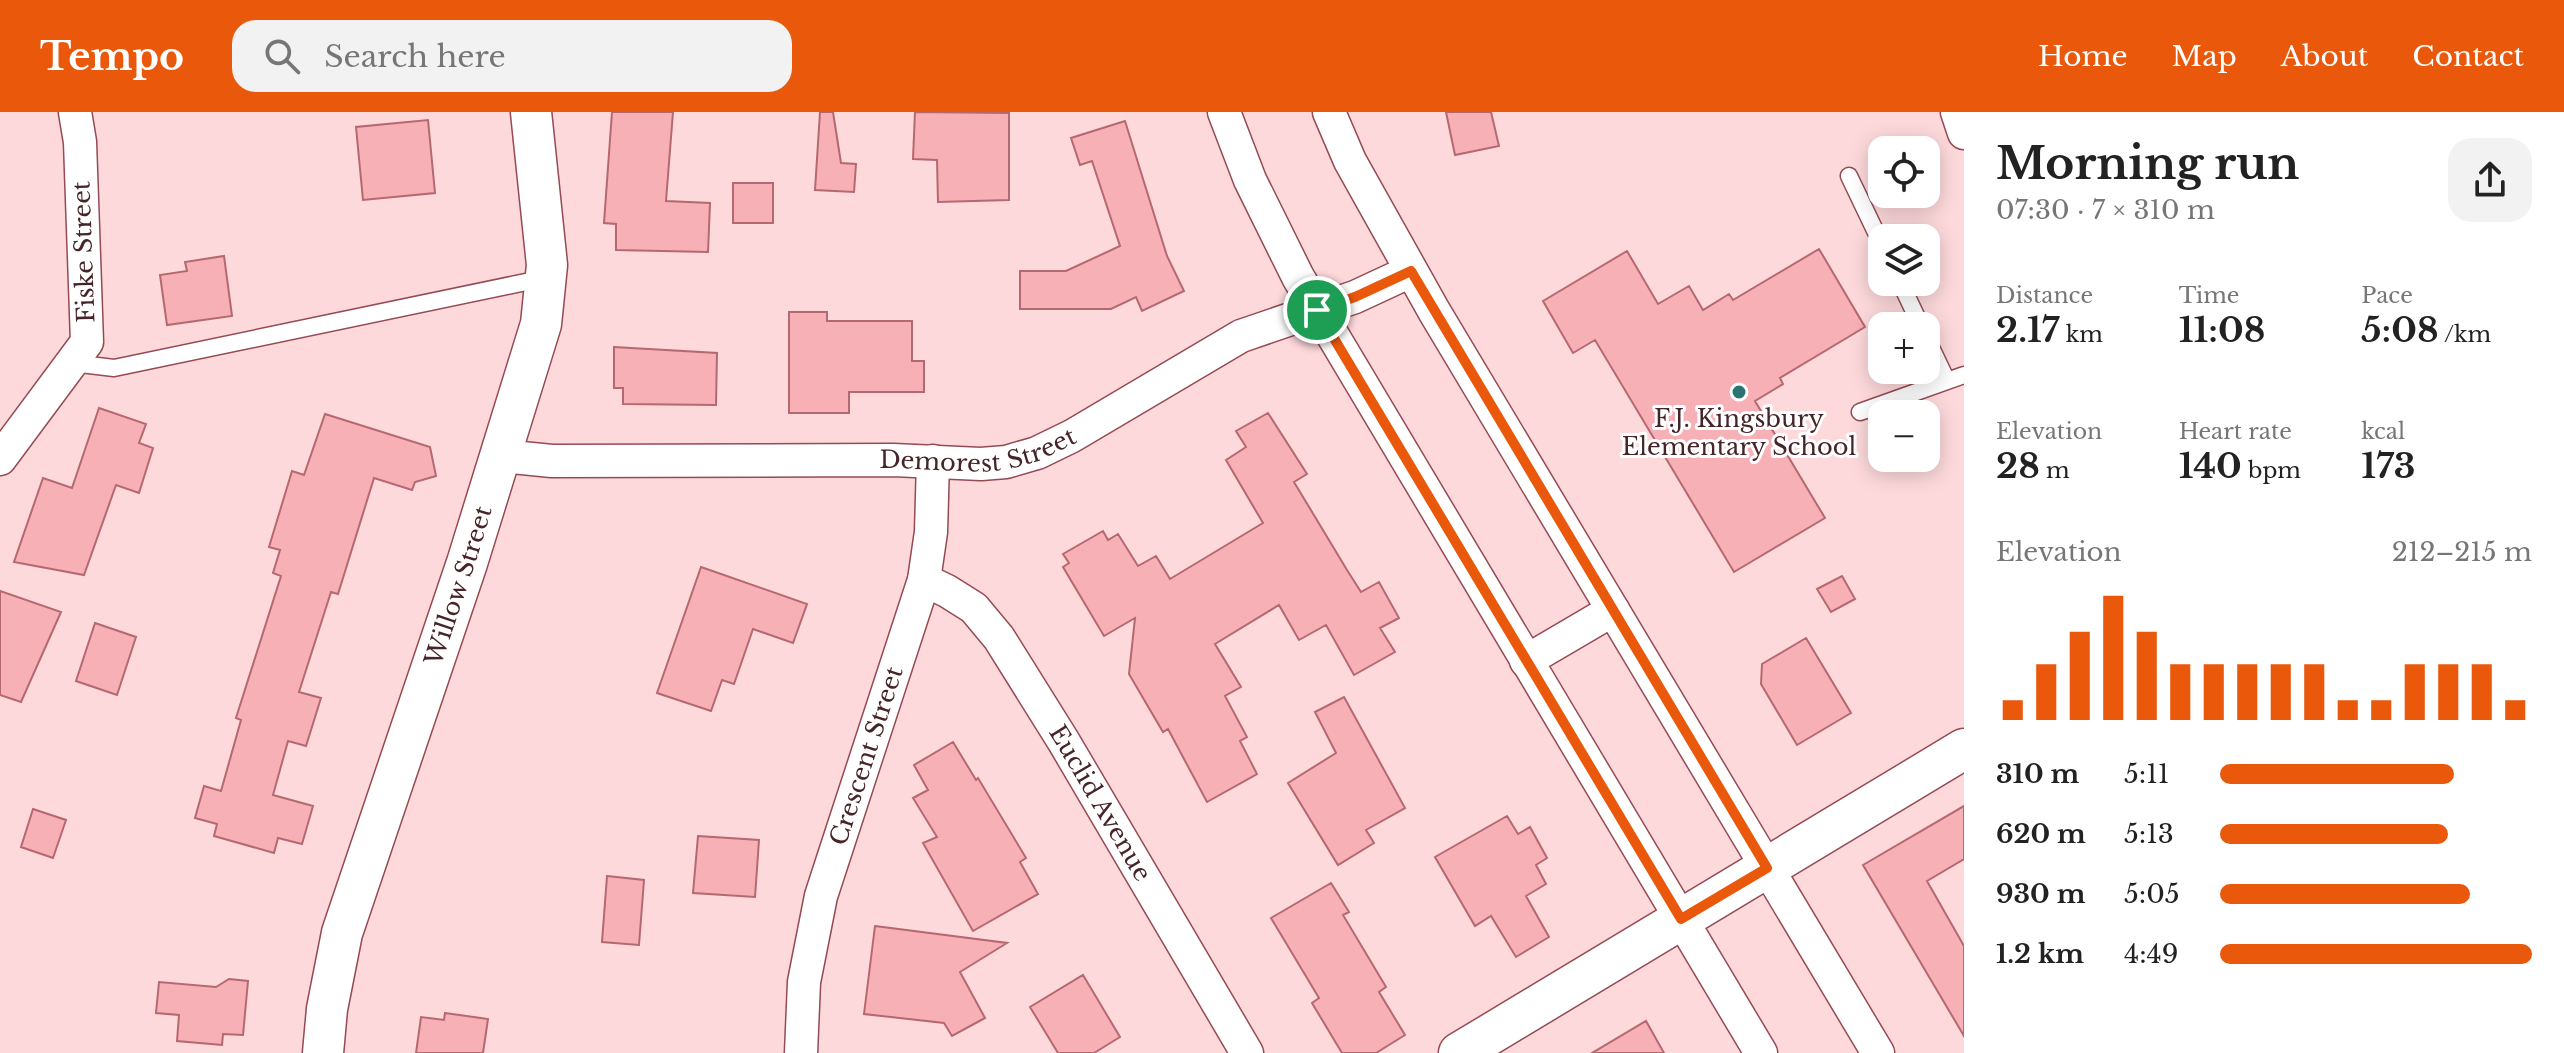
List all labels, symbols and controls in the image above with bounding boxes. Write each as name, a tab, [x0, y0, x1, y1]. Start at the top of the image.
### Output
search box	[232, 20, 792, 92]
text: Tempo	[40, 33, 184, 80]
icon: search	[260, 34, 304, 78]
text: Search here	[324, 38, 506, 75]
text: Home	[2038, 39, 2128, 74]
text: Map	[2172, 39, 2237, 74]
text: About	[2281, 39, 2368, 74]
text: Contact	[2412, 39, 2524, 74]
map controls	[1868, 136, 1940, 472]
button: locate	[1868, 136, 1940, 208]
text: Morning run	[1996, 136, 2299, 191]
button: share	[2448, 138, 2532, 222]
street label: Fiske Street	[67, 181, 100, 323]
text: 07:30 · 7 × 310 m	[1996, 194, 2215, 226]
button: layers	[1868, 224, 1940, 296]
pin	[1283, 276, 1351, 344]
text: Distance	[1996, 282, 2093, 309]
text: Time	[2179, 282, 2239, 309]
text: Pace	[2361, 282, 2413, 309]
icon: arrive	[1295, 288, 1339, 332]
text: 2.17	[1996, 309, 2059, 351]
text: 11:08	[2179, 309, 2265, 351]
text: 5:08	[2361, 309, 2438, 351]
button: +	[1868, 312, 1940, 384]
text: km	[2059, 321, 2103, 348]
text: /km	[2438, 321, 2491, 348]
marker: F.J. Kingsbury Elementary School	[1730, 383, 1748, 401]
button: −	[1868, 400, 1940, 472]
place label: F.J. Kingsbury Elementary School	[1622, 404, 1856, 461]
text: Elevation	[1996, 418, 2102, 445]
text: Heart rate	[2179, 418, 2292, 445]
text: kcal	[2361, 418, 2405, 445]
street label: Demorest Street	[879, 421, 1081, 478]
text: 28	[1996, 445, 2040, 487]
text: 140	[2179, 445, 2242, 487]
text: 173	[2361, 445, 2415, 487]
text: m	[2040, 457, 2070, 484]
text: bpm	[2242, 457, 2301, 484]
street label: Willow Street	[418, 502, 498, 670]
text: Elevation	[1996, 536, 2122, 568]
text: 212–215 m	[2392, 536, 2532, 568]
street label: Crescent Street	[823, 663, 909, 849]
street label: Euclid Avenue	[1043, 720, 1158, 886]
text: 310 m	[1996, 758, 2079, 790]
text: 5:11	[2124, 758, 2169, 790]
text: 620 m	[1996, 818, 2086, 850]
text: 5:13	[2124, 818, 2174, 850]
text: 930 m	[1996, 878, 2085, 910]
text: 5:05	[2124, 878, 2180, 910]
text: 1.2 km	[1996, 938, 2084, 970]
text: 4:49	[2124, 938, 2179, 970]

